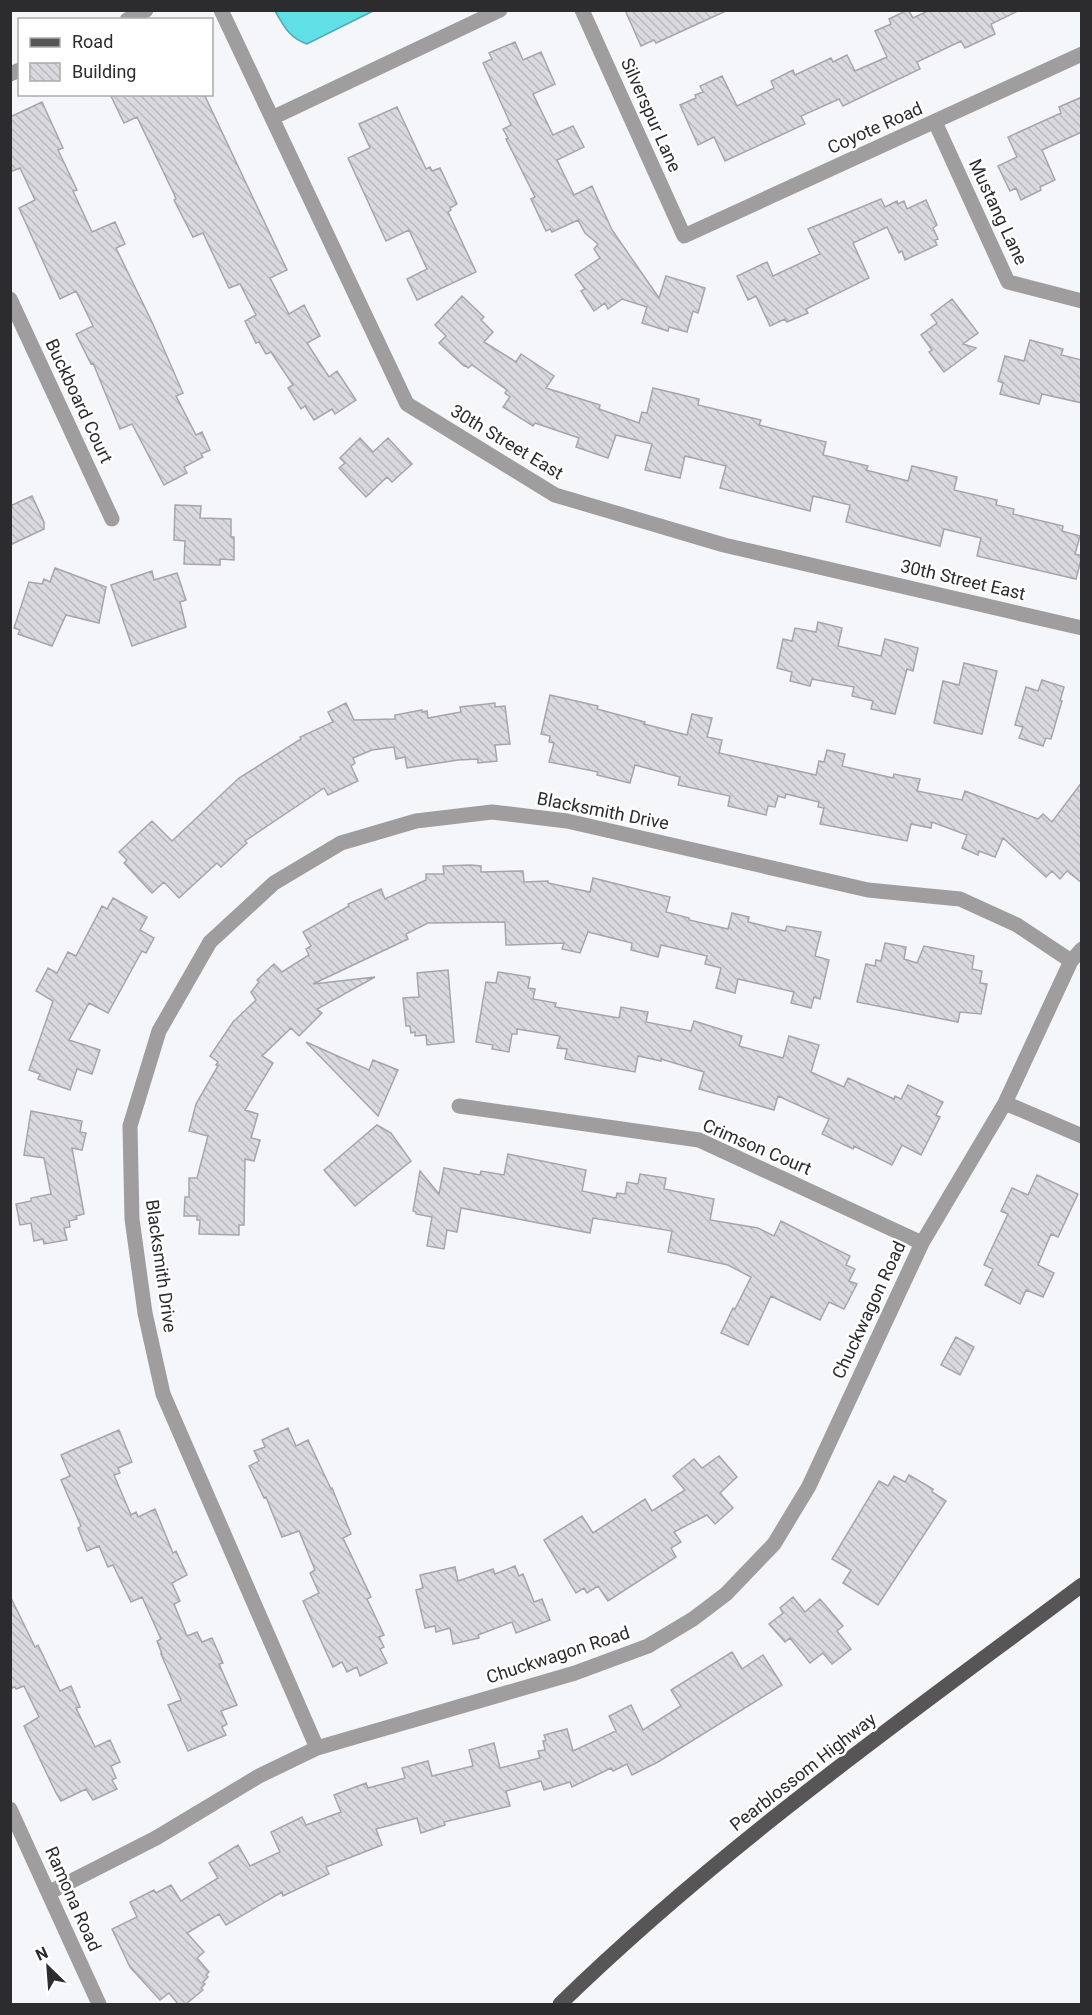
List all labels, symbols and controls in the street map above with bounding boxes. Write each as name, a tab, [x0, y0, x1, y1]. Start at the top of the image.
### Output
legend	[18, 18, 213, 96]
text: Road	[72, 31, 113, 52]
street label: Silverspur Lane	[617, 55, 686, 175]
text: Building	[72, 61, 136, 82]
street label: Coyote Road	[824, 97, 926, 158]
street label: Mustang Lane	[965, 156, 1032, 268]
street label: Buckboard Court	[41, 335, 117, 466]
street label: 30th Street East	[447, 400, 567, 484]
street label: 30th Street East	[899, 555, 1028, 604]
street label: Blacksmith Drive	[535, 787, 671, 834]
street label: Crimson Court	[700, 1114, 815, 1179]
street label: Blacksmith Drive	[142, 1198, 181, 1334]
street label: Chuckwagon Road	[827, 1238, 910, 1382]
street label: Chuckwagon Road	[484, 1621, 632, 1688]
street label: Pearblossom Highway	[726, 1708, 880, 1835]
street label: Ramona Road	[41, 1843, 106, 1954]
north arrow	[18, 1937, 78, 1997]
text: N	[33, 1943, 51, 1965]

